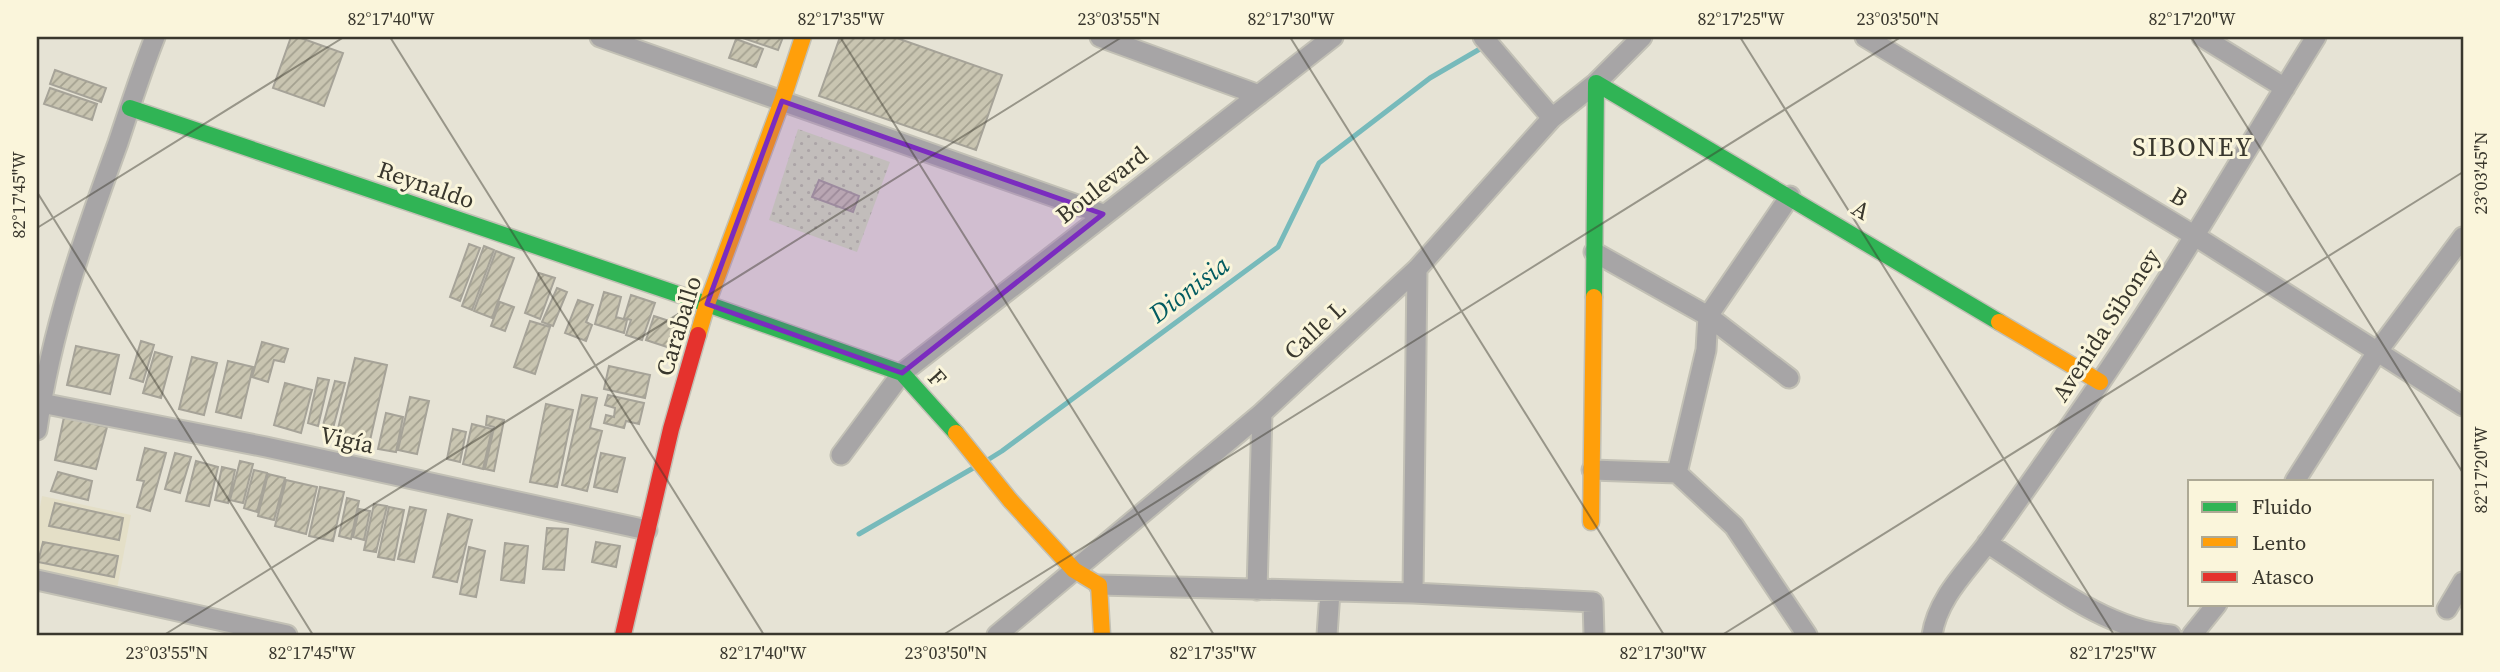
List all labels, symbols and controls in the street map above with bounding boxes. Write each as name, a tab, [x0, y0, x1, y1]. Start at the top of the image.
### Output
text: 82°17'40"W	[348, 6, 435, 31]
text: 82°17'35"W	[798, 6, 885, 31]
text: 23°03'55"N	[1078, 6, 1160, 31]
text: 82°17'30"W	[1248, 6, 1335, 31]
text: 82°17'25"W	[1698, 6, 1785, 31]
text: 23°03'50"N	[1857, 6, 1939, 31]
text: 82°17'20"W	[2149, 6, 2236, 31]
district label: SIBONEY	[2132, 129, 2254, 165]
text: 23°03'45"N	[2468, 132, 2493, 214]
street label: Boulevard	[1049, 138, 1155, 231]
text: 82°17'45"W	[6, 151, 31, 238]
street label: Reynaldo	[373, 153, 479, 216]
street label: B	[2164, 179, 2194, 215]
street label: A	[1846, 191, 1877, 228]
street label: Avenida Siboney	[2044, 241, 2168, 408]
water label: Dionisia	[1141, 247, 1237, 332]
street label: Caraballo	[648, 272, 709, 380]
street label: Calle L	[1276, 292, 1353, 367]
street label: F	[920, 361, 954, 394]
street label: Vigía	[317, 418, 378, 461]
text: 82°17'20"W	[2468, 426, 2493, 513]
legend	[2188, 480, 2434, 606]
text: Fluido	[2252, 492, 2312, 521]
text: Lento	[2252, 528, 2306, 557]
text: Atasco	[2252, 562, 2314, 591]
text: 23°03'55"N	[126, 640, 208, 665]
text: 82°17'45"W	[269, 640, 356, 665]
text: 82°17'40"W	[720, 640, 807, 665]
text: 23°03'50"N	[905, 640, 987, 665]
text: 82°17'35"W	[1170, 640, 1257, 665]
text: 82°17'30"W	[1620, 640, 1707, 665]
text: 82°17'25"W	[2070, 640, 2157, 665]

